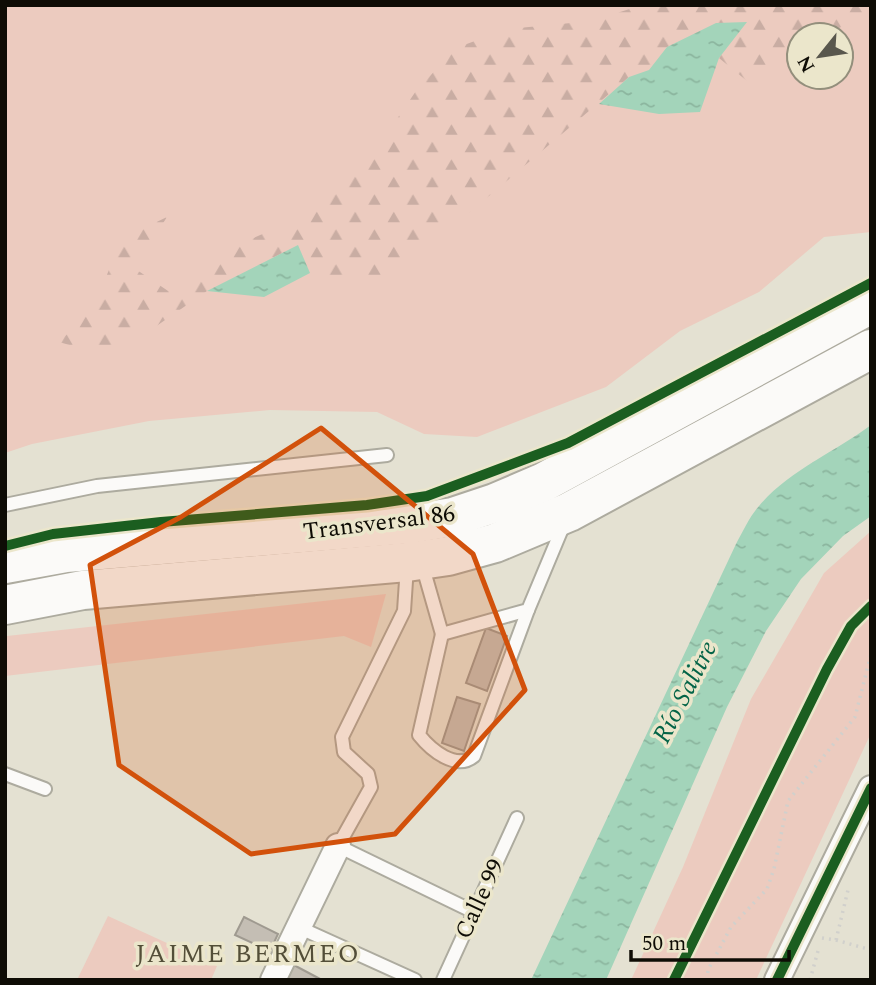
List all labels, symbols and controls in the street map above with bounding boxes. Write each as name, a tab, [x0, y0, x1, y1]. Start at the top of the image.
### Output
north arrow	[785, 21, 855, 91]
text: N	[790, 50, 823, 78]
street label: Transversal 86	[301, 496, 457, 550]
water label: Río Salitre	[642, 633, 728, 751]
street label: Calle 99	[446, 853, 514, 945]
scale bar	[631, 918, 788, 962]
text: 50 m	[642, 928, 686, 960]
district label: JAIME BERMEO	[135, 934, 361, 974]

